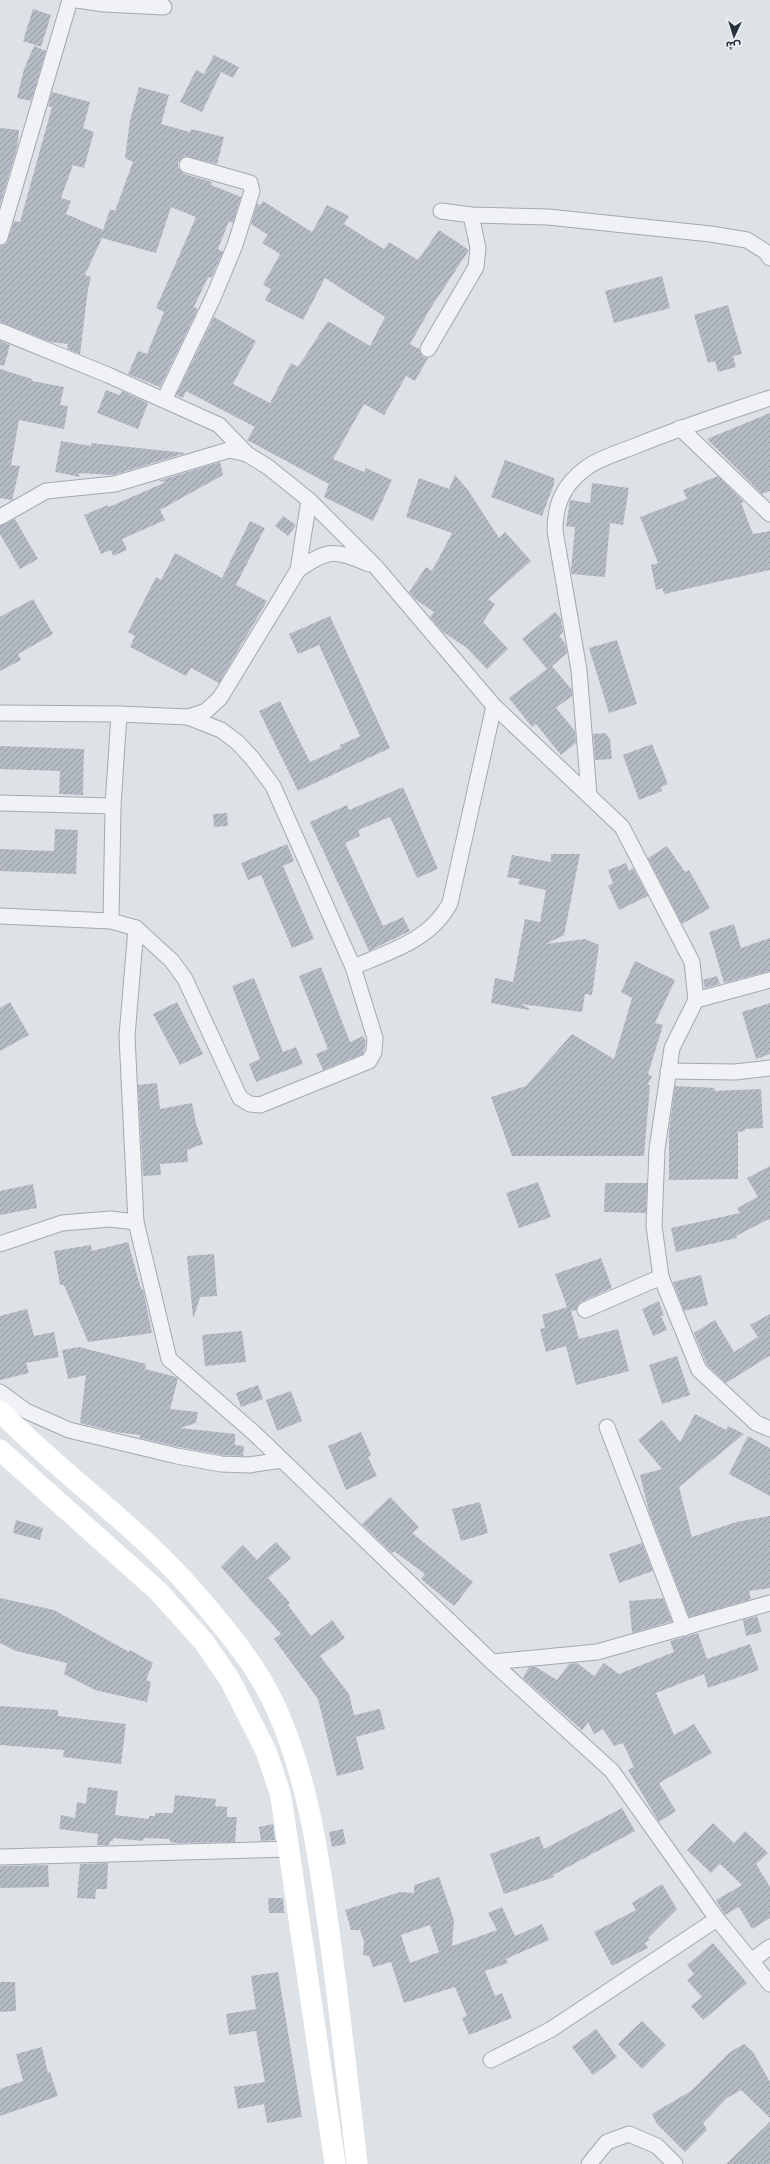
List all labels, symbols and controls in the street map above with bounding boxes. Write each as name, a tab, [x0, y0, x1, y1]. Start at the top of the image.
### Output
north arrow	[714, 16, 754, 56]
text: ش	[725, 37, 741, 53]

